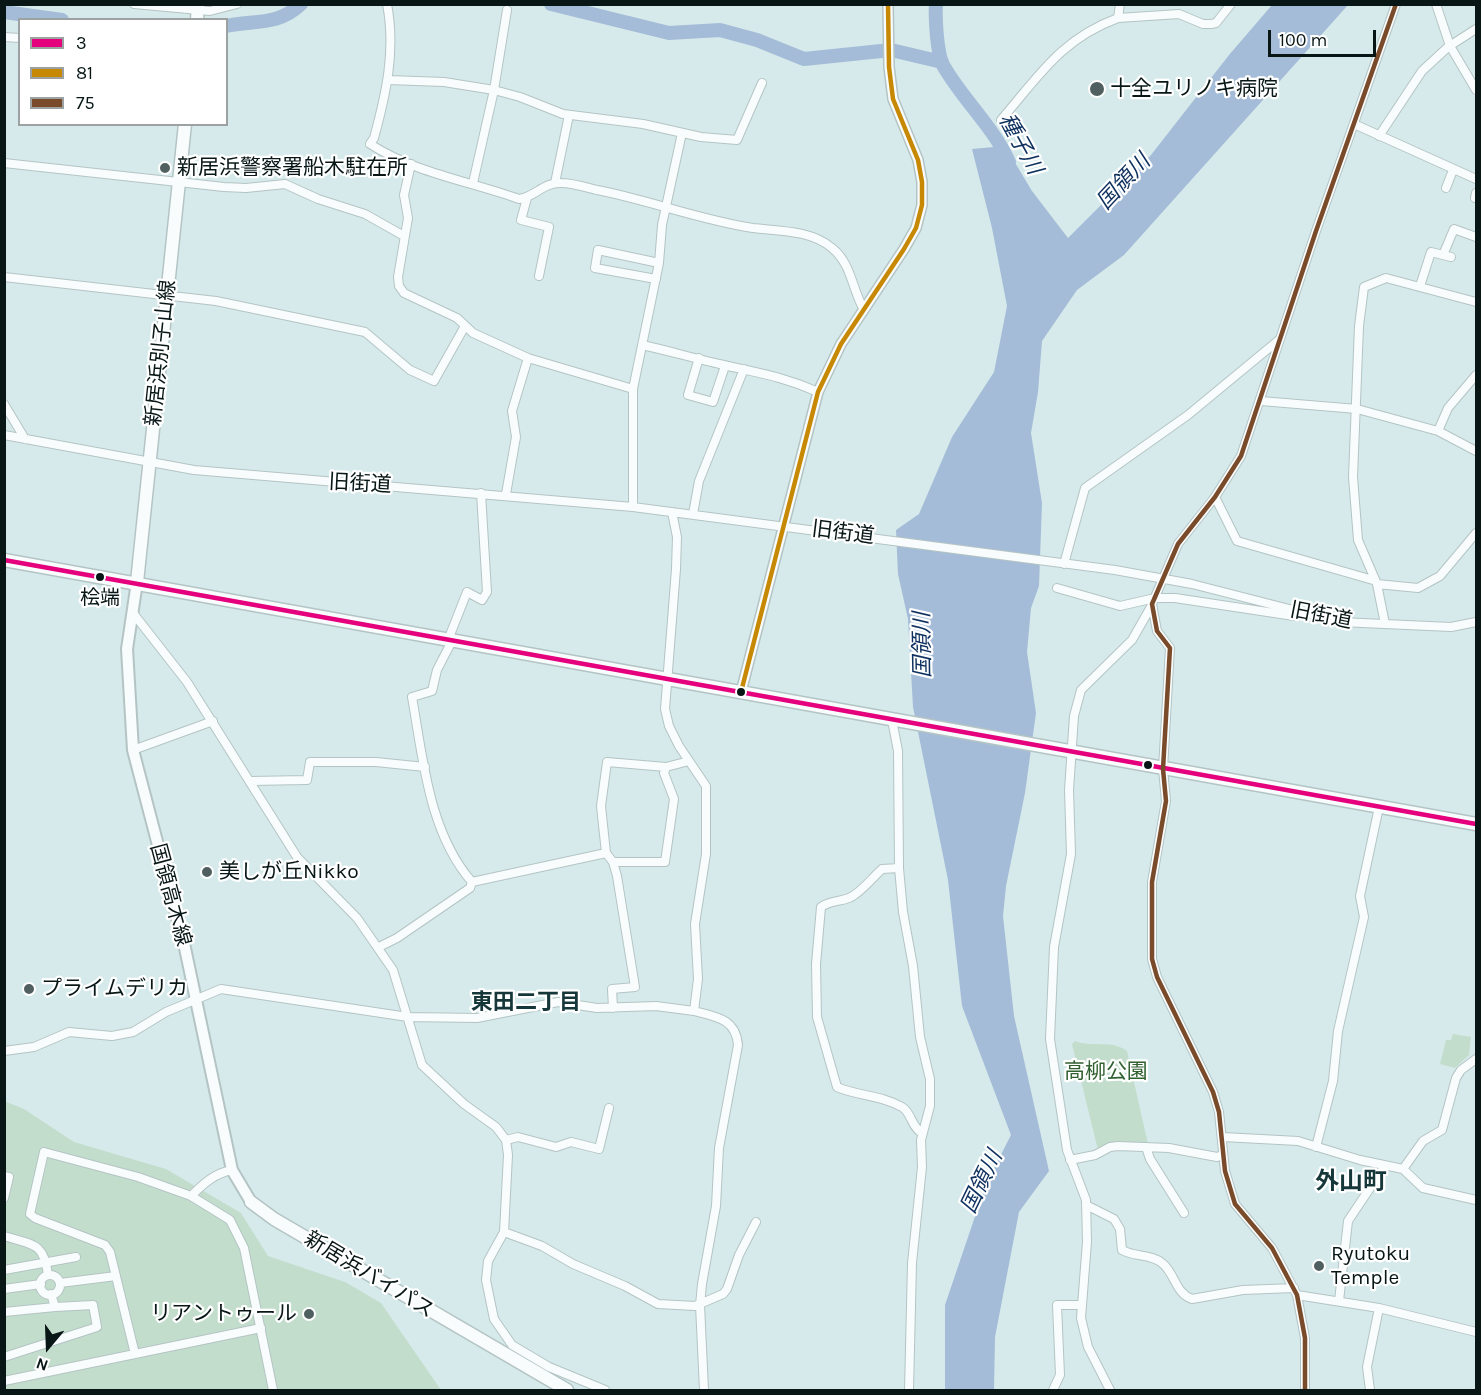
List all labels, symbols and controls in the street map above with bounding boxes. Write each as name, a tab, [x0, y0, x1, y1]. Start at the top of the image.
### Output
legend	[18, 18, 228, 126]
scale bar	[1271, 18, 1379, 56]
text: 100 m	[1279, 29, 1327, 51]
text: 3	[76, 32, 87, 54]
text: 81	[76, 62, 93, 84]
place label: 十全ユリノキ病院	[1110, 76, 1278, 102]
marker: 十全ユリノキ病院	[1088, 80, 1106, 98]
text: 75	[76, 92, 95, 114]
water label: 種子川	[992, 109, 1048, 179]
water label: 国領川	[1092, 149, 1156, 215]
place label: 新居浜警察署船木駐在所	[177, 155, 408, 181]
marker: 新居浜警察署船木駐在所	[158, 161, 172, 175]
street label: 新居浜別子山線	[141, 279, 181, 427]
street label: 旧街道	[328, 470, 392, 498]
street label: 旧街道	[810, 517, 876, 549]
marker: 桧端	[94, 571, 106, 583]
place label: 桧端	[80, 586, 120, 610]
street label: 旧街道	[1288, 598, 1354, 634]
water label: 国領川	[909, 612, 937, 678]
unlabelled marker	[735, 686, 747, 698]
unlabelled marker	[1142, 759, 1154, 771]
street label: 国領高木線	[144, 841, 196, 949]
place label: 美しが丘Nikko	[219, 859, 359, 885]
marker: 美しが丘Nikko	[200, 865, 214, 879]
place label: プライムデリカ	[41, 976, 188, 1002]
marker: プライムデリカ	[22, 982, 36, 996]
district label: 東田二丁目	[471, 990, 581, 1016]
park label: 高柳公園	[1064, 1059, 1148, 1085]
water label: 国領川	[956, 1147, 1008, 1217]
district label: 外山町	[1315, 1168, 1387, 1196]
street label: 新居浜バイパス	[300, 1226, 438, 1324]
place label: Ryutoku Temple	[1331, 1241, 1410, 1291]
marker: Ryutoku Temple	[1312, 1259, 1326, 1273]
place label: リアントゥール	[150, 1301, 297, 1327]
marker: リアントゥール	[302, 1307, 316, 1321]
north arrow	[18, 1317, 78, 1377]
text: N	[33, 1354, 51, 1375]

